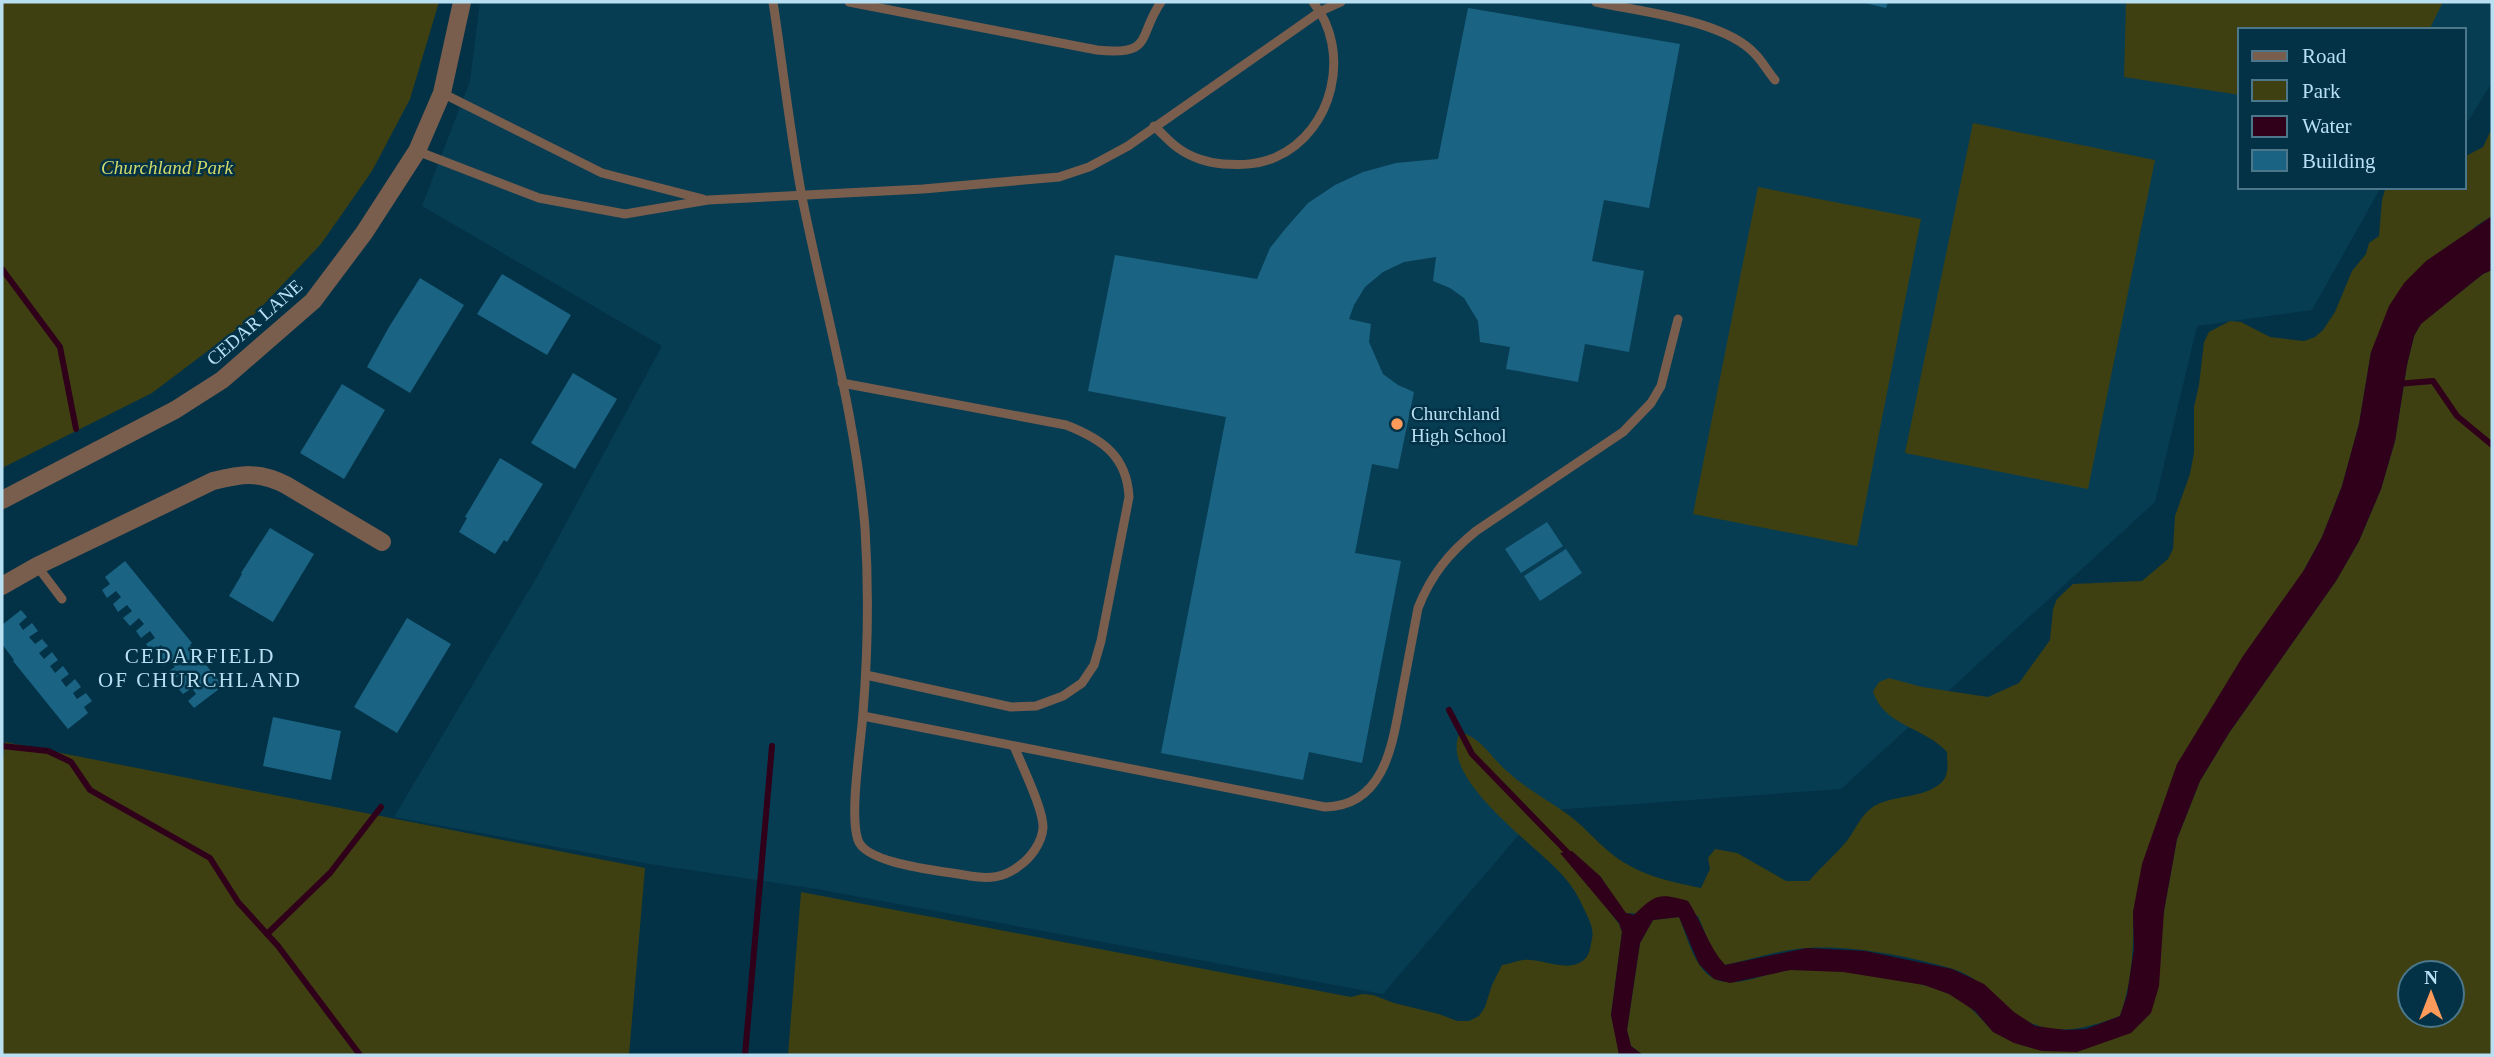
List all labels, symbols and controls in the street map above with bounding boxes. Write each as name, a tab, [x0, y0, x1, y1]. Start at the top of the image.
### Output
legend	[2238, 28, 2466, 189]
text: Road	[2302, 44, 2347, 68]
text: Park	[2302, 79, 2341, 103]
text: Water	[2302, 114, 2352, 138]
text: Building	[2302, 149, 2376, 173]
park label: Churchland Park	[101, 157, 233, 178]
street label: CEDAR LANE	[202, 275, 306, 370]
place label: Churchland High School	[1411, 403, 1507, 446]
marker: Churchland High School	[1389, 416, 1405, 432]
district label: CEDARFIELD OF CHURCHLAND	[98, 644, 302, 692]
north arrow	[2396, 959, 2466, 1029]
text: N	[2424, 967, 2438, 988]

